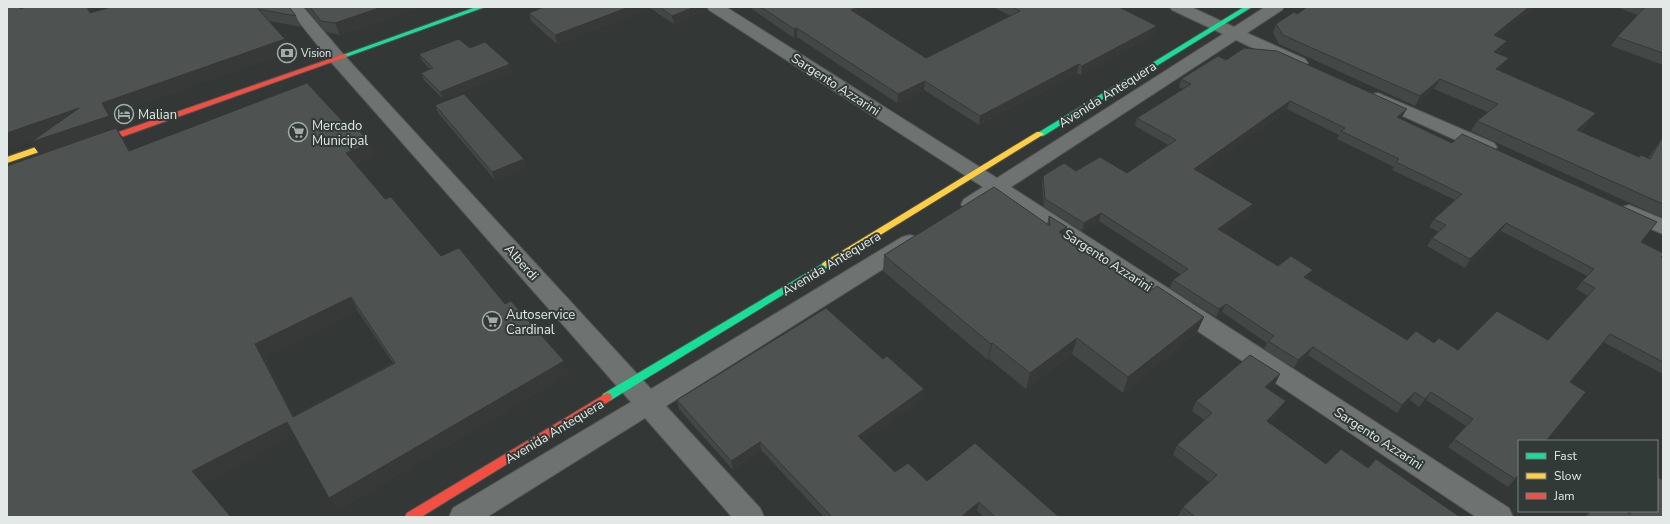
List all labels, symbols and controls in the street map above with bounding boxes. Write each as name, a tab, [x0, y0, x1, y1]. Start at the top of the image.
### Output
bank icon: Vision	[276, 42, 298, 64]
place label: Vision	[300, 46, 331, 61]
street label: Sargento Azzarini	[787, 49, 883, 120]
street label: Avenida Antequera	[1055, 57, 1160, 132]
hotel icon: Malian	[113, 103, 135, 125]
place label: Malian	[138, 106, 177, 124]
place label: Mercado Municipal	[312, 117, 368, 150]
supermarket icon: Mercado Municipal	[287, 121, 309, 143]
street label: Sargento Azzarini	[1059, 225, 1155, 296]
street label: Avenida Antequera	[779, 227, 884, 301]
street label: Alberdi	[500, 241, 542, 285]
place label: Autoservice Cardinal	[506, 306, 575, 339]
supermarket icon: Autoservice Cardinal	[481, 310, 503, 332]
street label: Avenida Antequera	[502, 395, 607, 469]
street label: Sargento Azzarini	[1330, 403, 1426, 474]
legend	[1518, 440, 1658, 512]
text: Fast	[1554, 448, 1577, 464]
text: Slow	[1554, 468, 1582, 484]
text: Jam	[1553, 488, 1575, 504]

